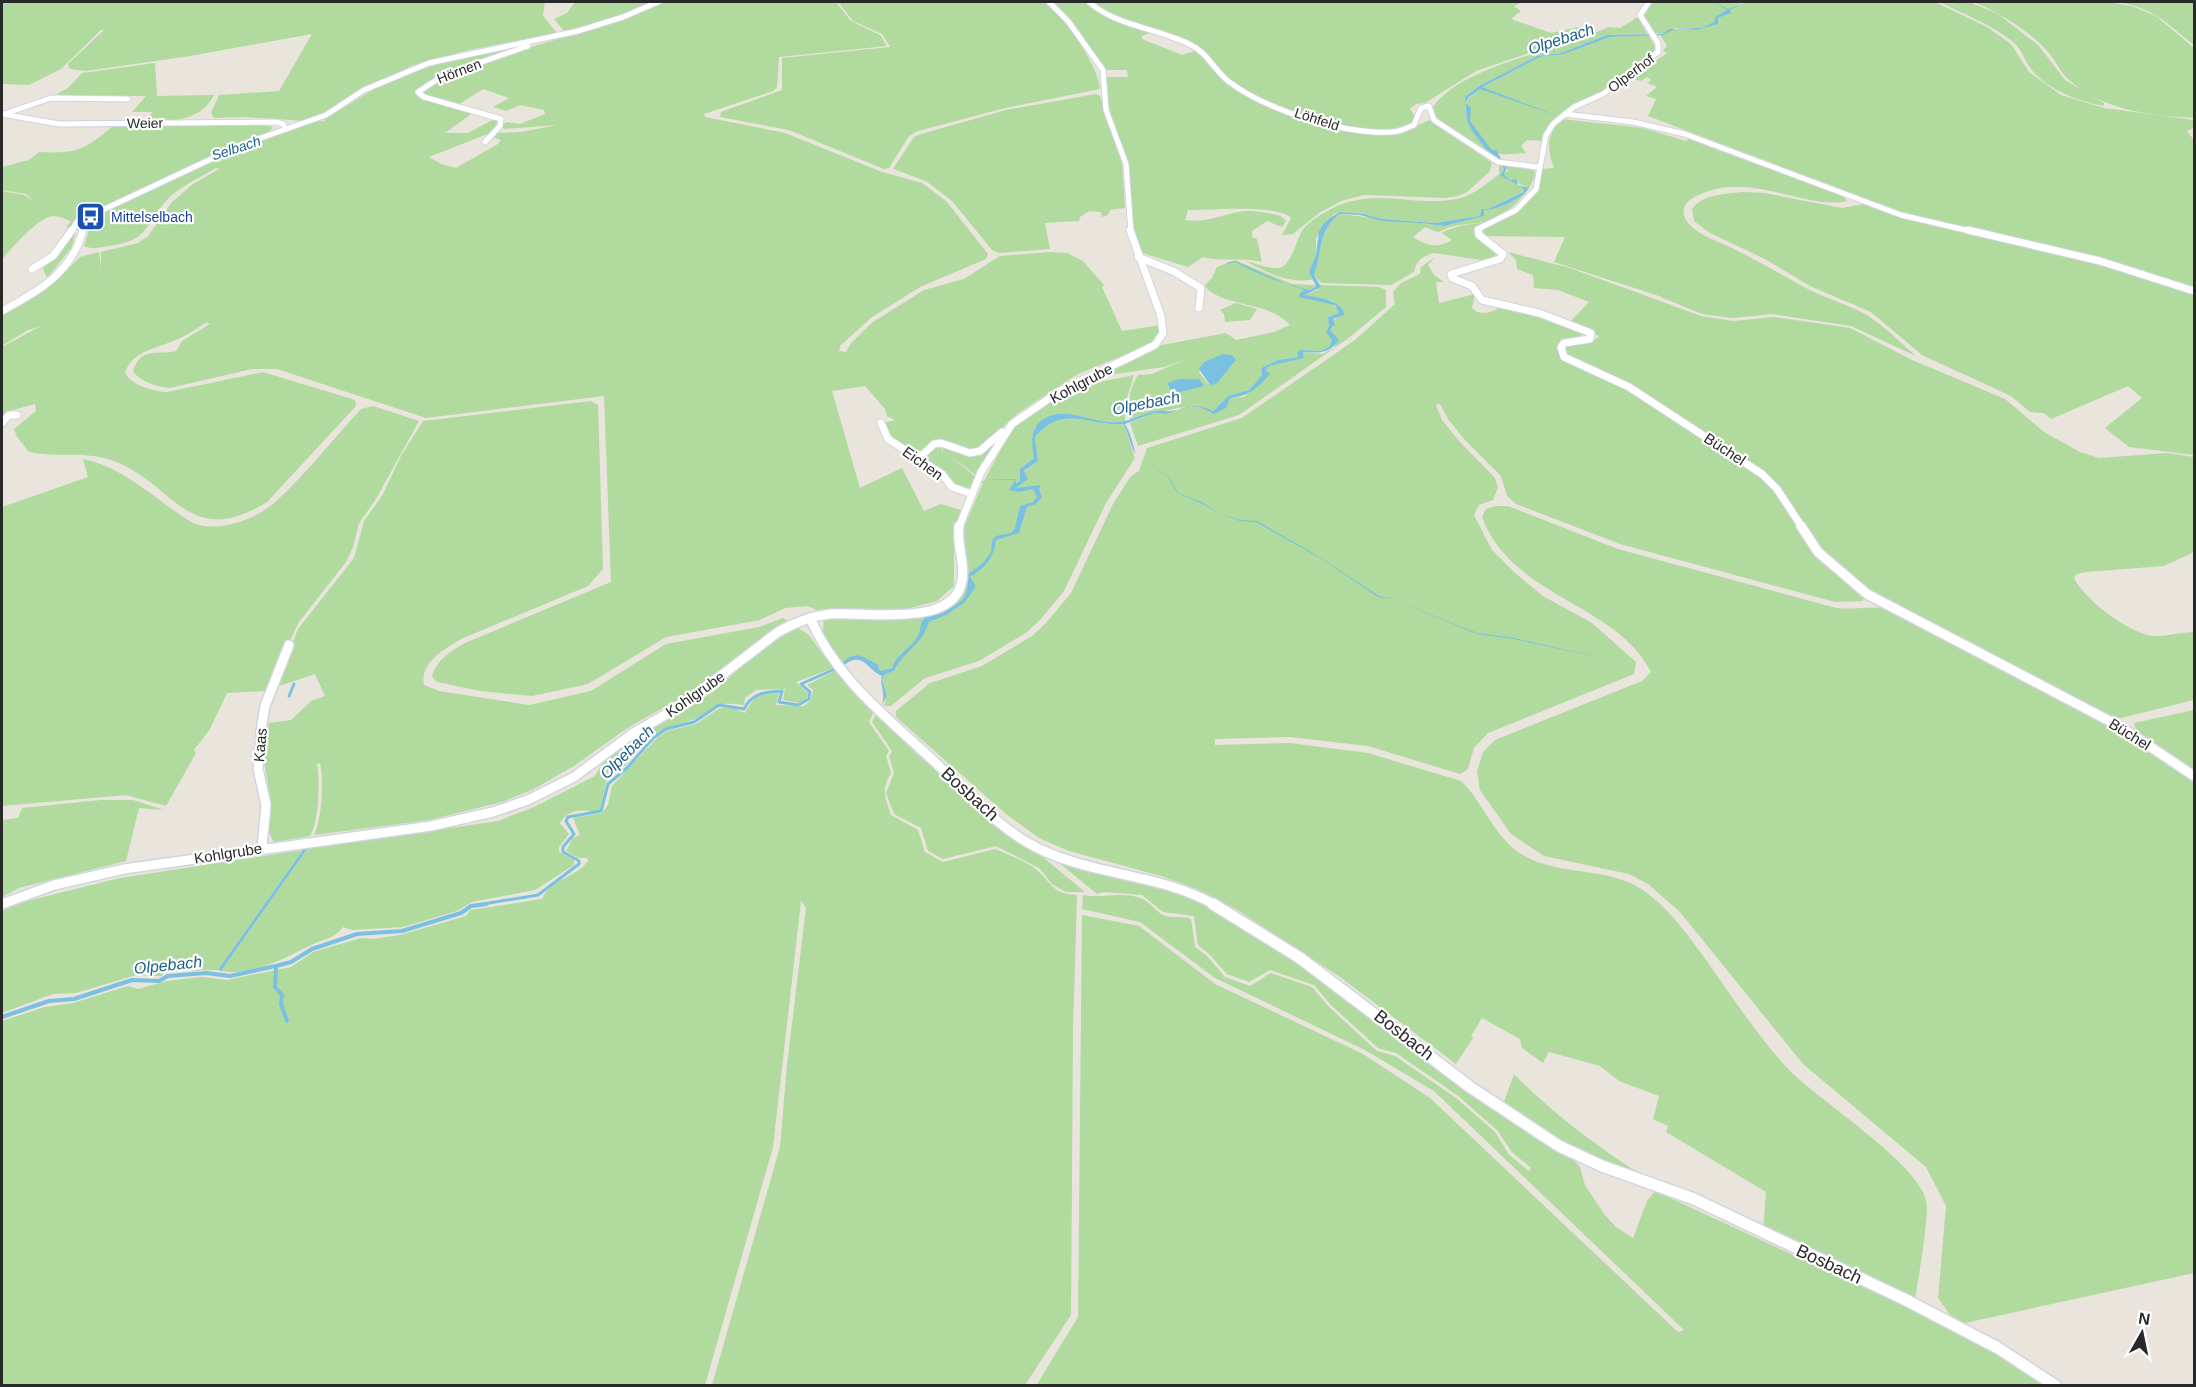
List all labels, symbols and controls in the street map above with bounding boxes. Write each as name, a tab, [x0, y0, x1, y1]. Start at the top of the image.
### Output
water label: Olpebach	[1526, 20, 1596, 58]
street label: Olperhof	[1605, 50, 1657, 96]
street label: Hörnen	[435, 55, 483, 87]
street label: Löhfeld	[1293, 104, 1341, 134]
street label: Weier	[127, 115, 164, 131]
water label: Selbach	[209, 133, 263, 163]
bus stop icon: Mittelselbach	[74, 201, 106, 233]
place label: Mittelselbach	[111, 209, 193, 225]
street label: Kohlgrube	[1047, 359, 1115, 407]
water label: Olpebach	[1111, 388, 1181, 418]
street label: Büchel	[1701, 429, 1749, 469]
street label: Eichen	[899, 443, 947, 483]
street label: Kohlgrube	[662, 667, 728, 721]
street label: Büchel	[2106, 715, 2154, 753]
water label: Olpebach	[597, 722, 657, 782]
street label: Kaas	[250, 727, 270, 763]
street label: Bosbach	[937, 763, 1003, 825]
street label: Kohlgrube	[193, 839, 263, 867]
water label: Olpebach	[133, 953, 203, 977]
street label: Bosbach	[1370, 1006, 1438, 1064]
street label: Bosbach	[1793, 1240, 1865, 1288]
north arrow	[2112, 1303, 2172, 1363]
text: N	[2137, 1309, 2151, 1328]

